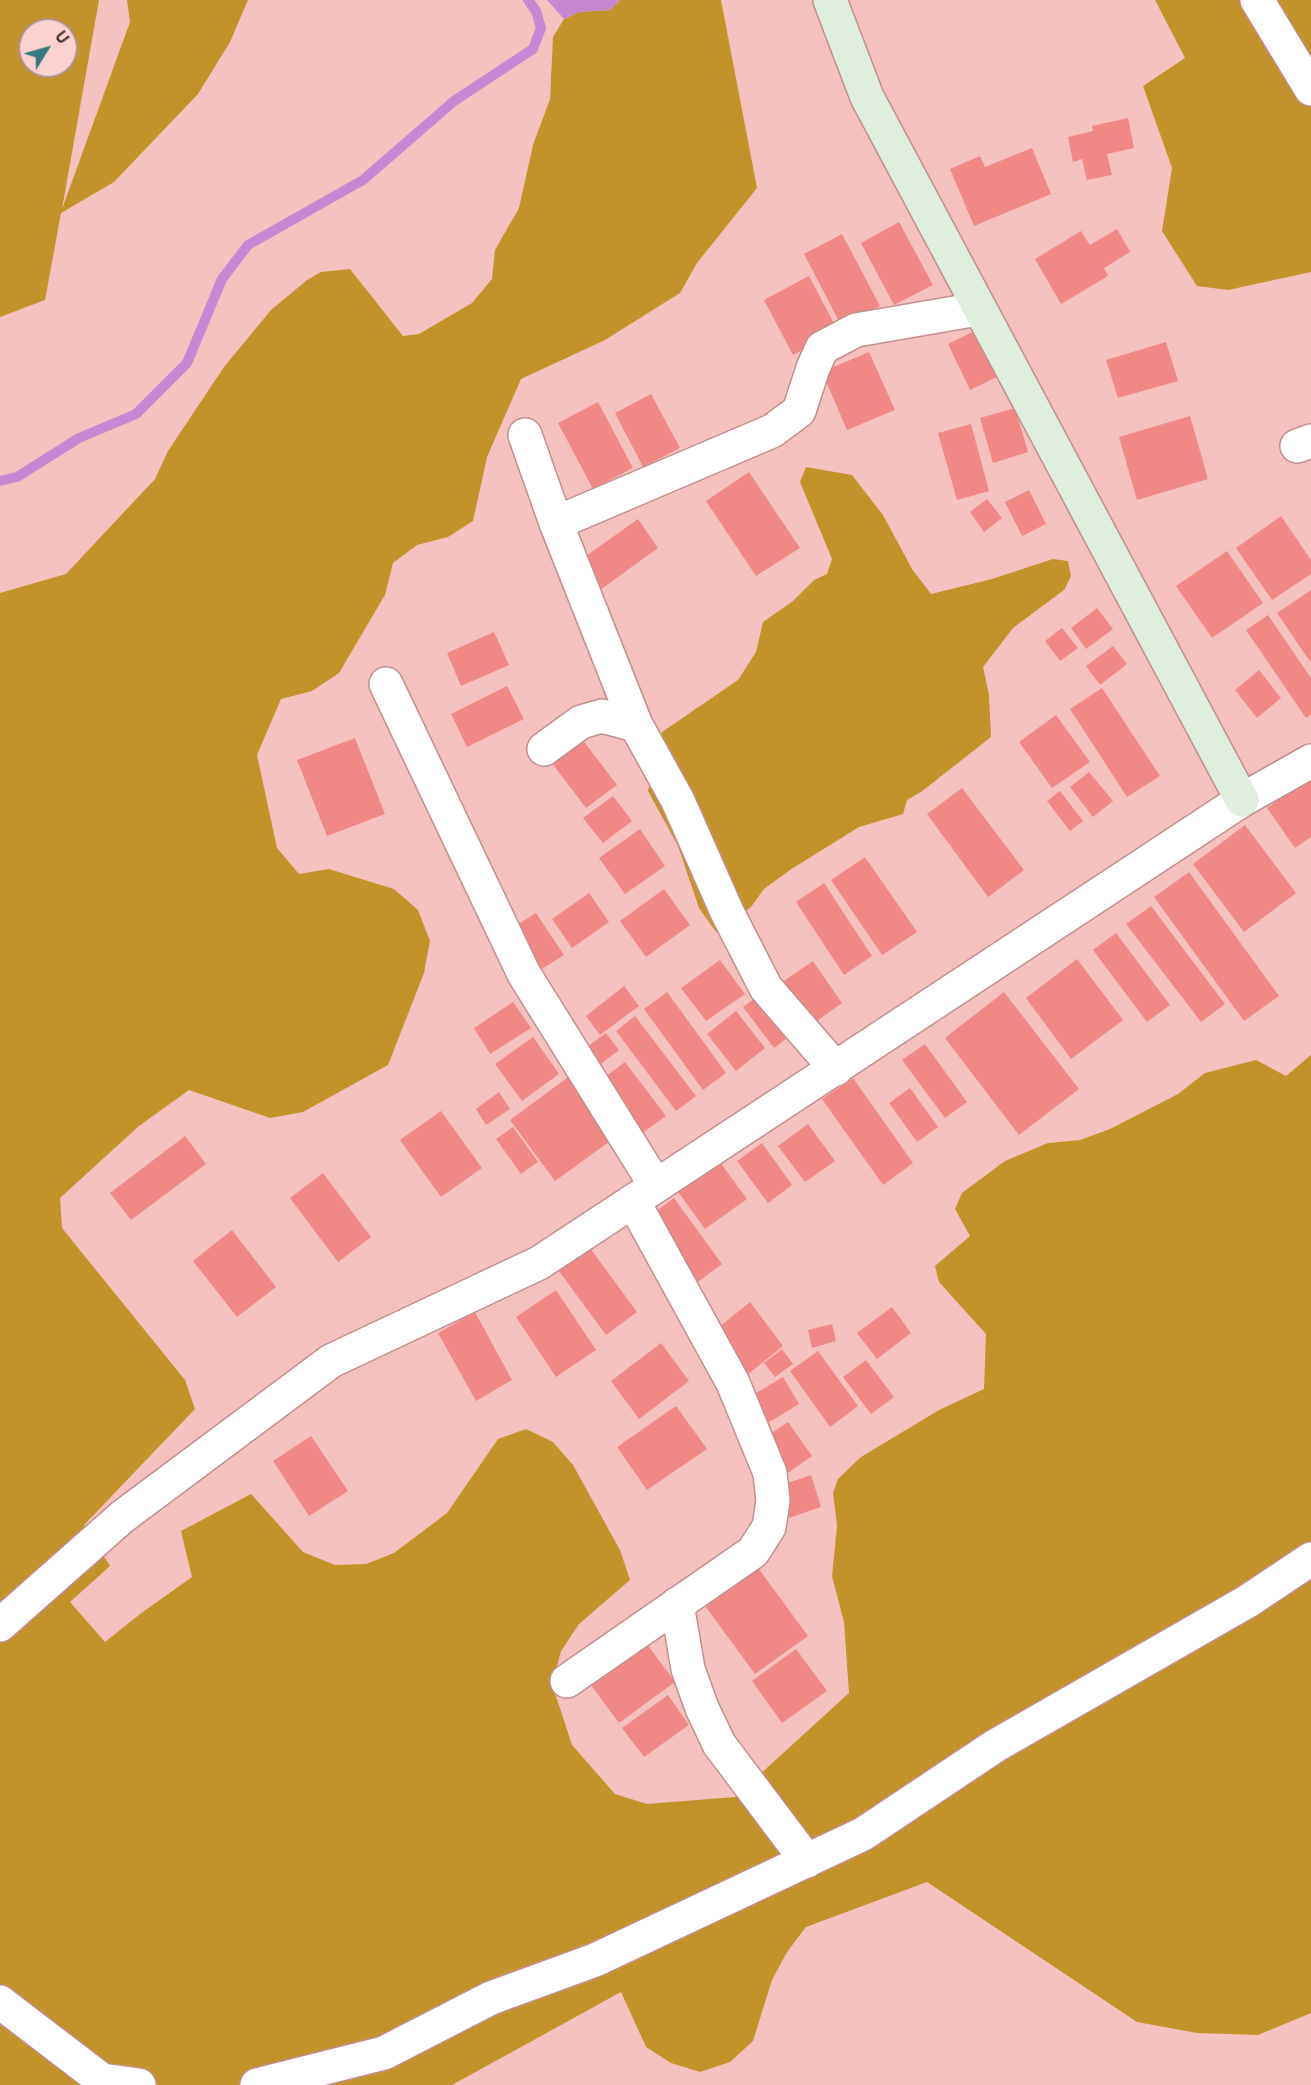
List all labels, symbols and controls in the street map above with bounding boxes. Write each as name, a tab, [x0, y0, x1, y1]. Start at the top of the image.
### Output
north arrow	[18, 18, 78, 78]
text: U	[49, 28, 72, 49]

